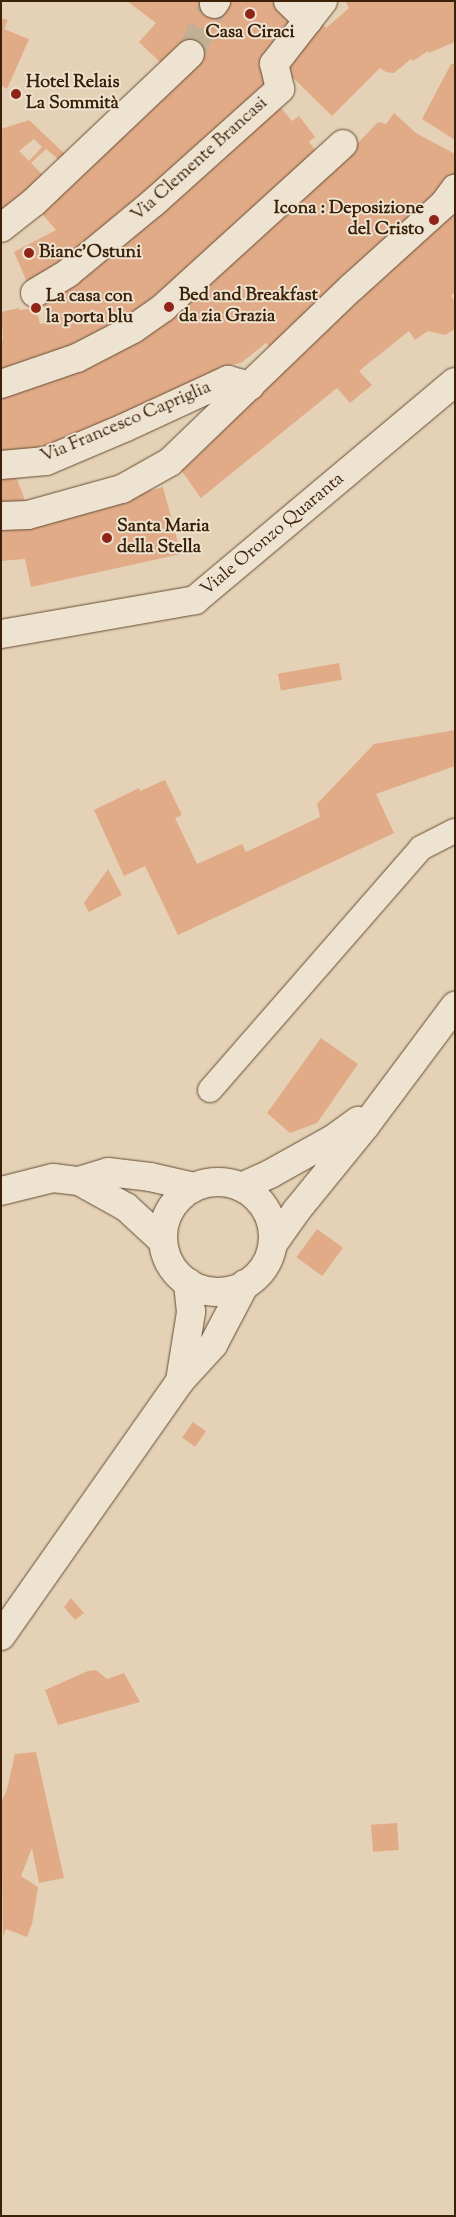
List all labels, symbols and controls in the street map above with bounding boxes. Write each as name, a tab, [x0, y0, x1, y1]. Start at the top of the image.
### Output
marker: Casa Ciraci	[244, 8, 256, 20]
place label: Casa Ciraci	[205, 22, 295, 44]
place label: Hotel Relais La Sommità	[26, 73, 120, 116]
marker: Hotel Relais La Sommità	[10, 88, 22, 100]
street label: Via Clemente Brancasi	[127, 93, 273, 227]
place label: Icona : Deposizione del Cristo	[274, 199, 424, 242]
marker: Icona : Deposizione del Cristo	[428, 214, 440, 226]
place label: Bianc'Ostuni	[39, 242, 141, 264]
marker: Bianc'Ostuni	[23, 247, 35, 259]
place label: Bed and Breakfast da zia Grazia	[179, 286, 318, 328]
place label: La casa con la porta blu	[46, 287, 133, 330]
marker: Bed and Breakfast da zia Grazia	[163, 301, 175, 313]
marker: La casa con la porta blu	[30, 302, 42, 314]
street label: Via Francesco Capriglia	[38, 377, 214, 469]
street label: Viale Oronzo Quaranta	[197, 469, 349, 601]
place label: Santa Maria della Stella	[117, 517, 210, 560]
marker: Santa Maria della Stella	[101, 532, 113, 544]

